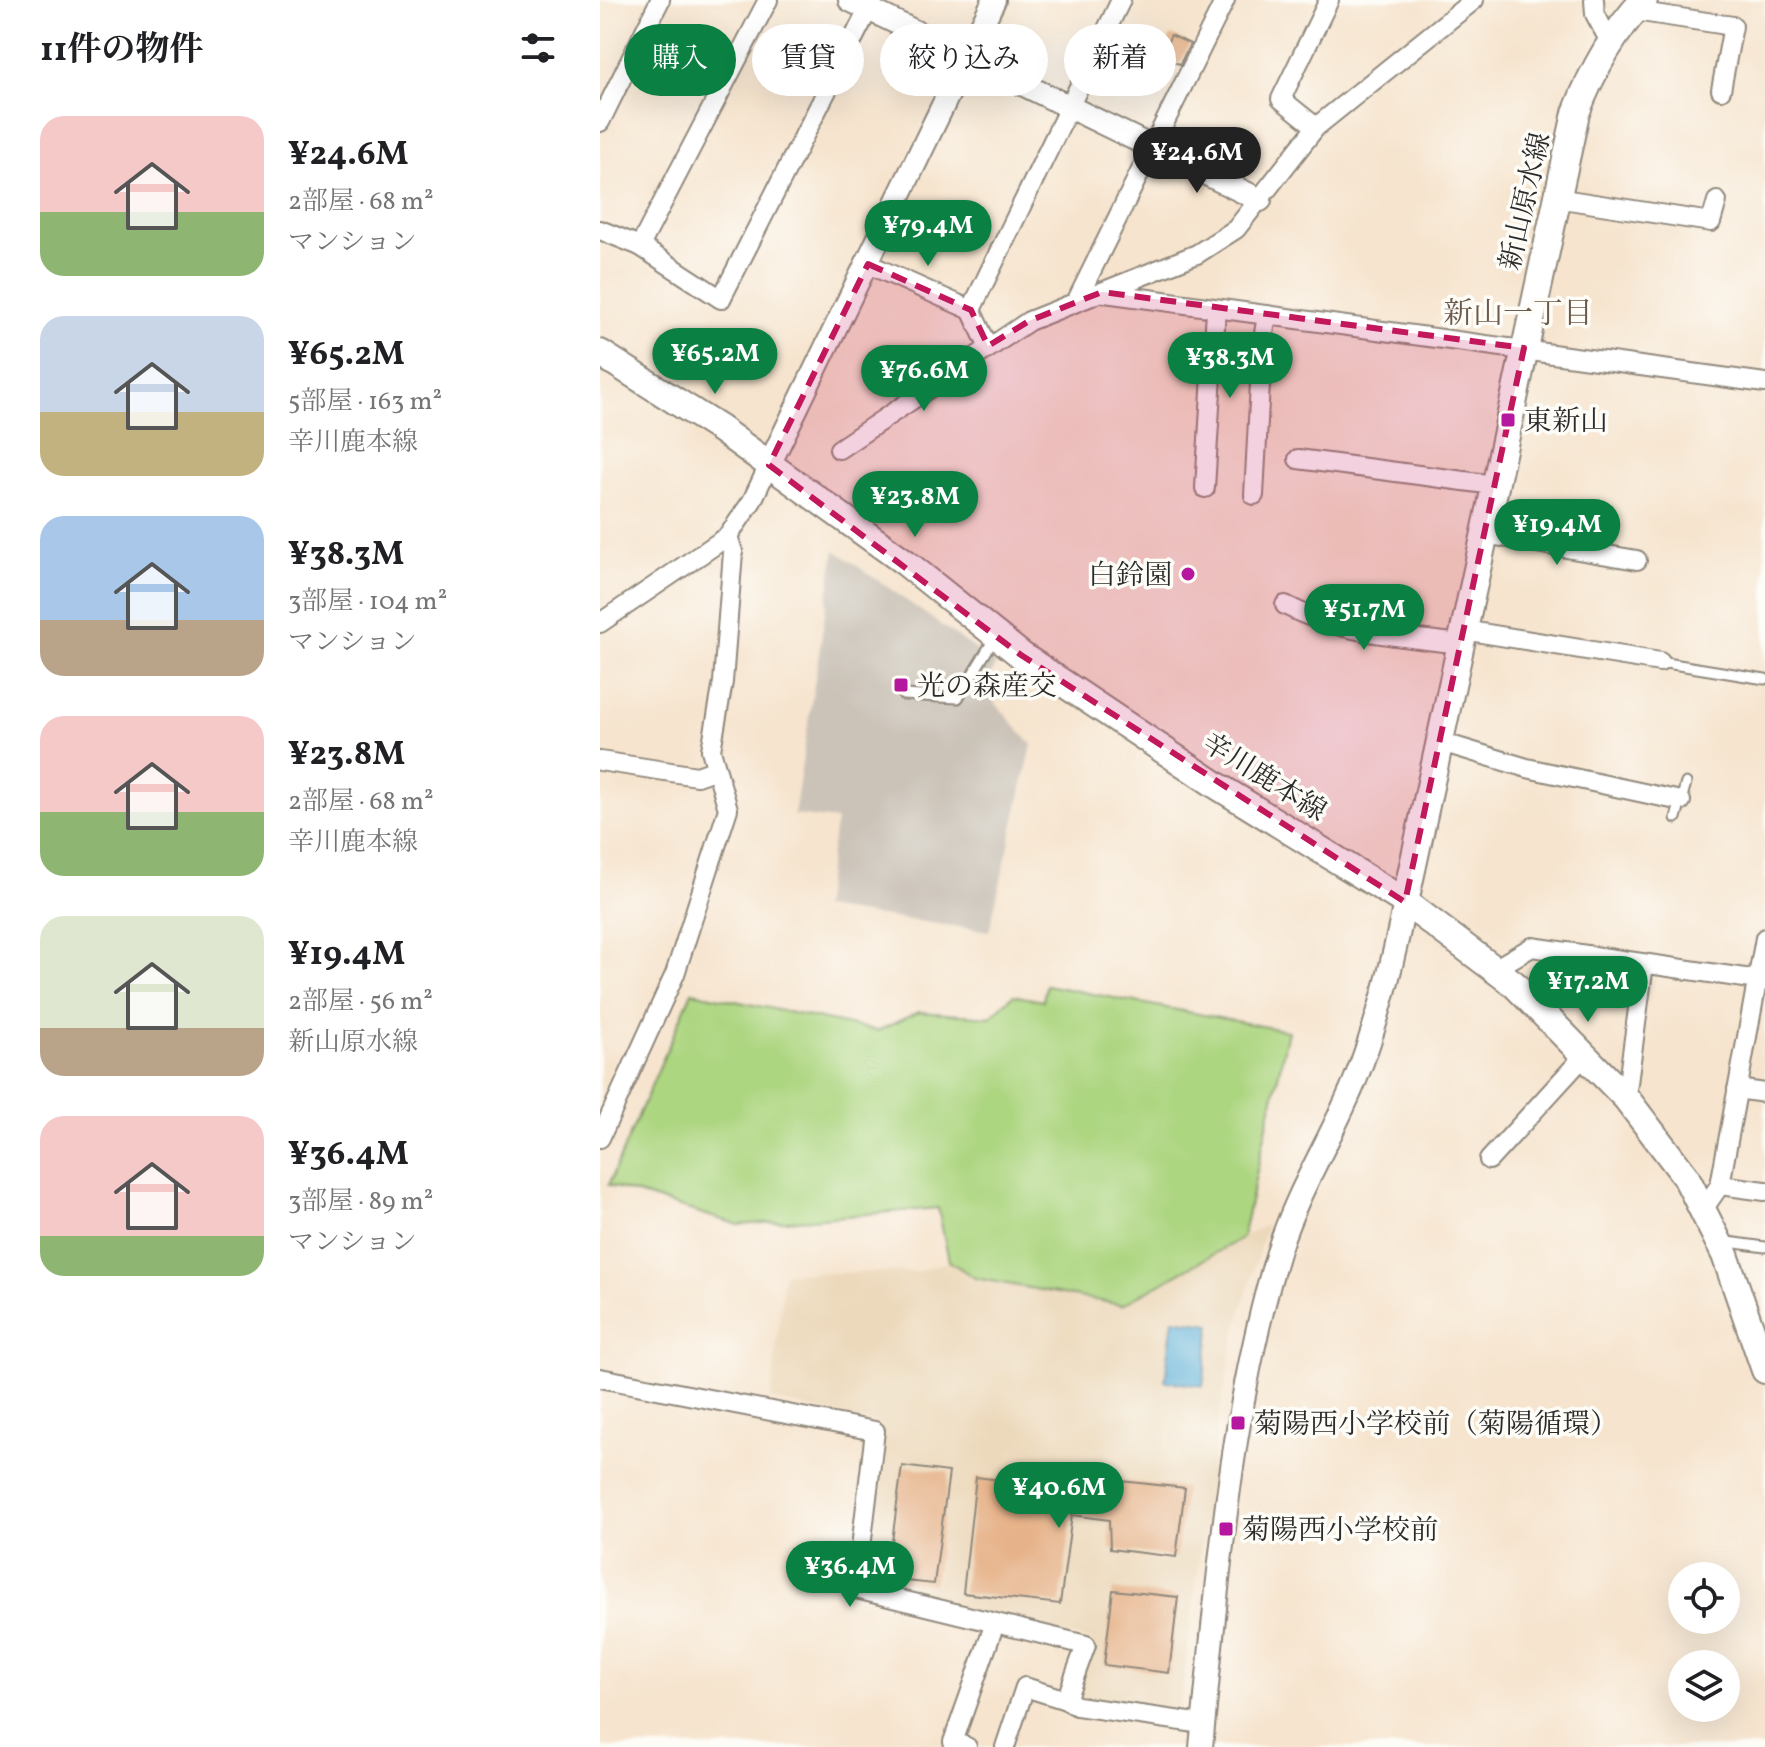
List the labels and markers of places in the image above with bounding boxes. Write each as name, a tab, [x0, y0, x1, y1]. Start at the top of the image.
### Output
pin: ¥24.6M	[1132, 127, 1262, 195]
pin: ¥79.4M	[863, 200, 993, 268]
pin: ¥65.2M	[650, 328, 780, 396]
pin: ¥38.3M	[1165, 332, 1295, 400]
pin: ¥76.6M	[859, 345, 989, 413]
place label: 東新山	[1524, 403, 1608, 442]
marker: 東新山	[1499, 411, 1517, 429]
pin: ¥23.8M	[850, 471, 980, 539]
pin: ¥19.4M	[1492, 499, 1622, 567]
place label: 白鈴園	[1088, 557, 1172, 596]
marker: 白鈴園	[1179, 565, 1197, 583]
pin: ¥51.7M	[1299, 584, 1429, 652]
place label: 光の森産交	[917, 668, 1057, 707]
marker: 光の森産交	[892, 676, 910, 694]
pin: ¥17.2M	[1523, 956, 1653, 1024]
place label: 菊陽西小学校前（菊陽循環）	[1254, 1406, 1618, 1445]
marker: 菊陽西小学校前（菊陽循環）	[1229, 1414, 1247, 1432]
pin: ¥40.6M	[994, 1462, 1124, 1530]
place label: 菊陽西小学校前	[1242, 1512, 1438, 1551]
marker: 菊陽西小学校前	[1217, 1520, 1235, 1538]
pin: ¥36.4M	[785, 1541, 915, 1609]

